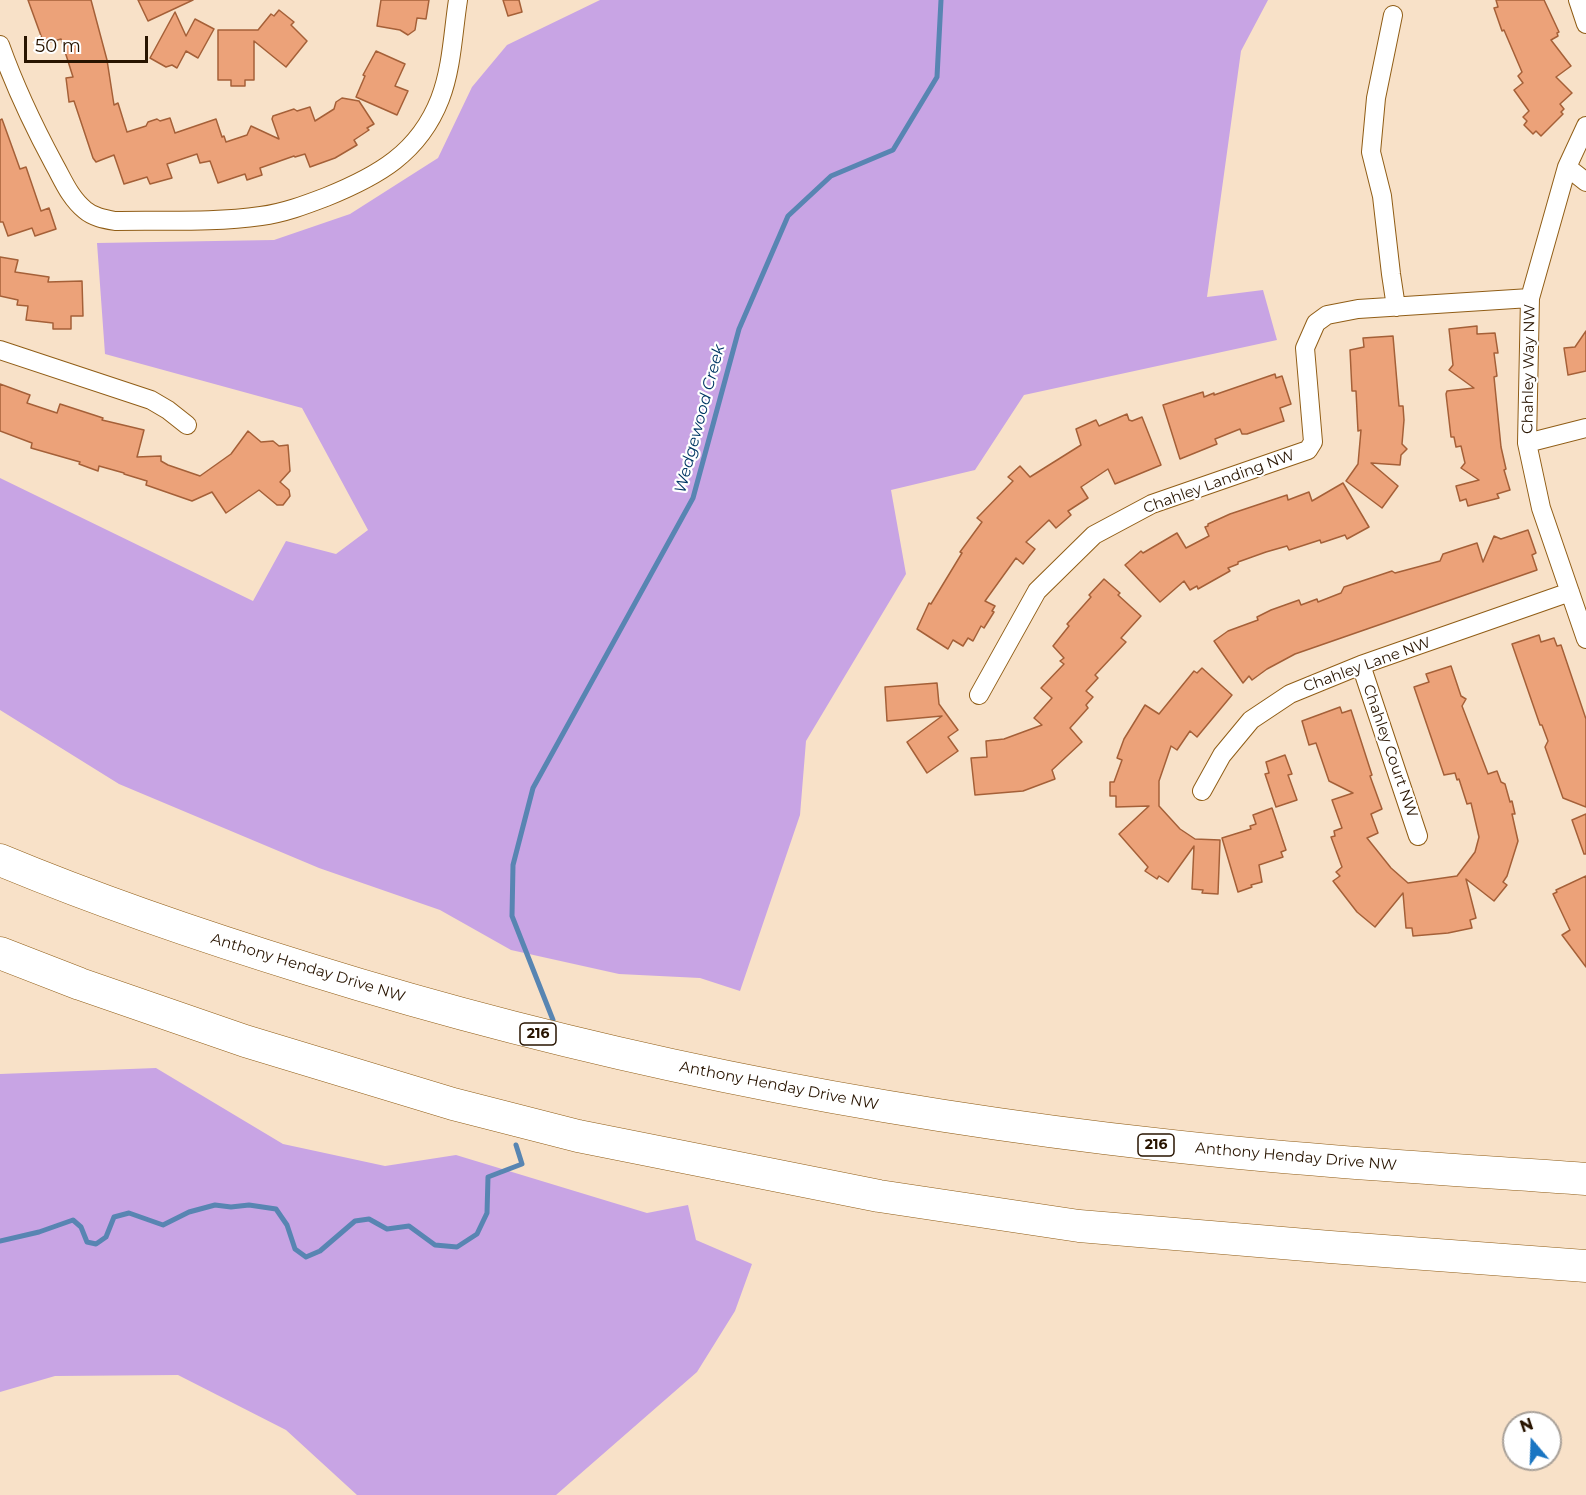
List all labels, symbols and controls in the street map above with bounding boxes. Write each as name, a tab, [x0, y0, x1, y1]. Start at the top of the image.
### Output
scale bar	[27, 24, 152, 62]
text: 50 m	[35, 35, 81, 57]
street label: Chahley Way NW	[1519, 304, 1539, 434]
water label: Wedgewood Creek	[671, 343, 729, 495]
street label: Chahley Landing NW	[1141, 446, 1297, 518]
street label: Chahley Lane NW	[1301, 634, 1433, 696]
street label: Chahley Court NW	[1359, 682, 1421, 820]
street label: Anthony Henday Drive NW	[209, 930, 407, 1006]
road number: 216	[520, 1023, 556, 1045]
street label: Anthony Henday Drive NW	[678, 1058, 880, 1114]
road number: 216	[1138, 1134, 1174, 1156]
street label: Anthony Henday Drive NW	[1194, 1139, 1398, 1175]
north arrow	[1502, 1411, 1562, 1471]
text: N	[1517, 1414, 1536, 1436]

